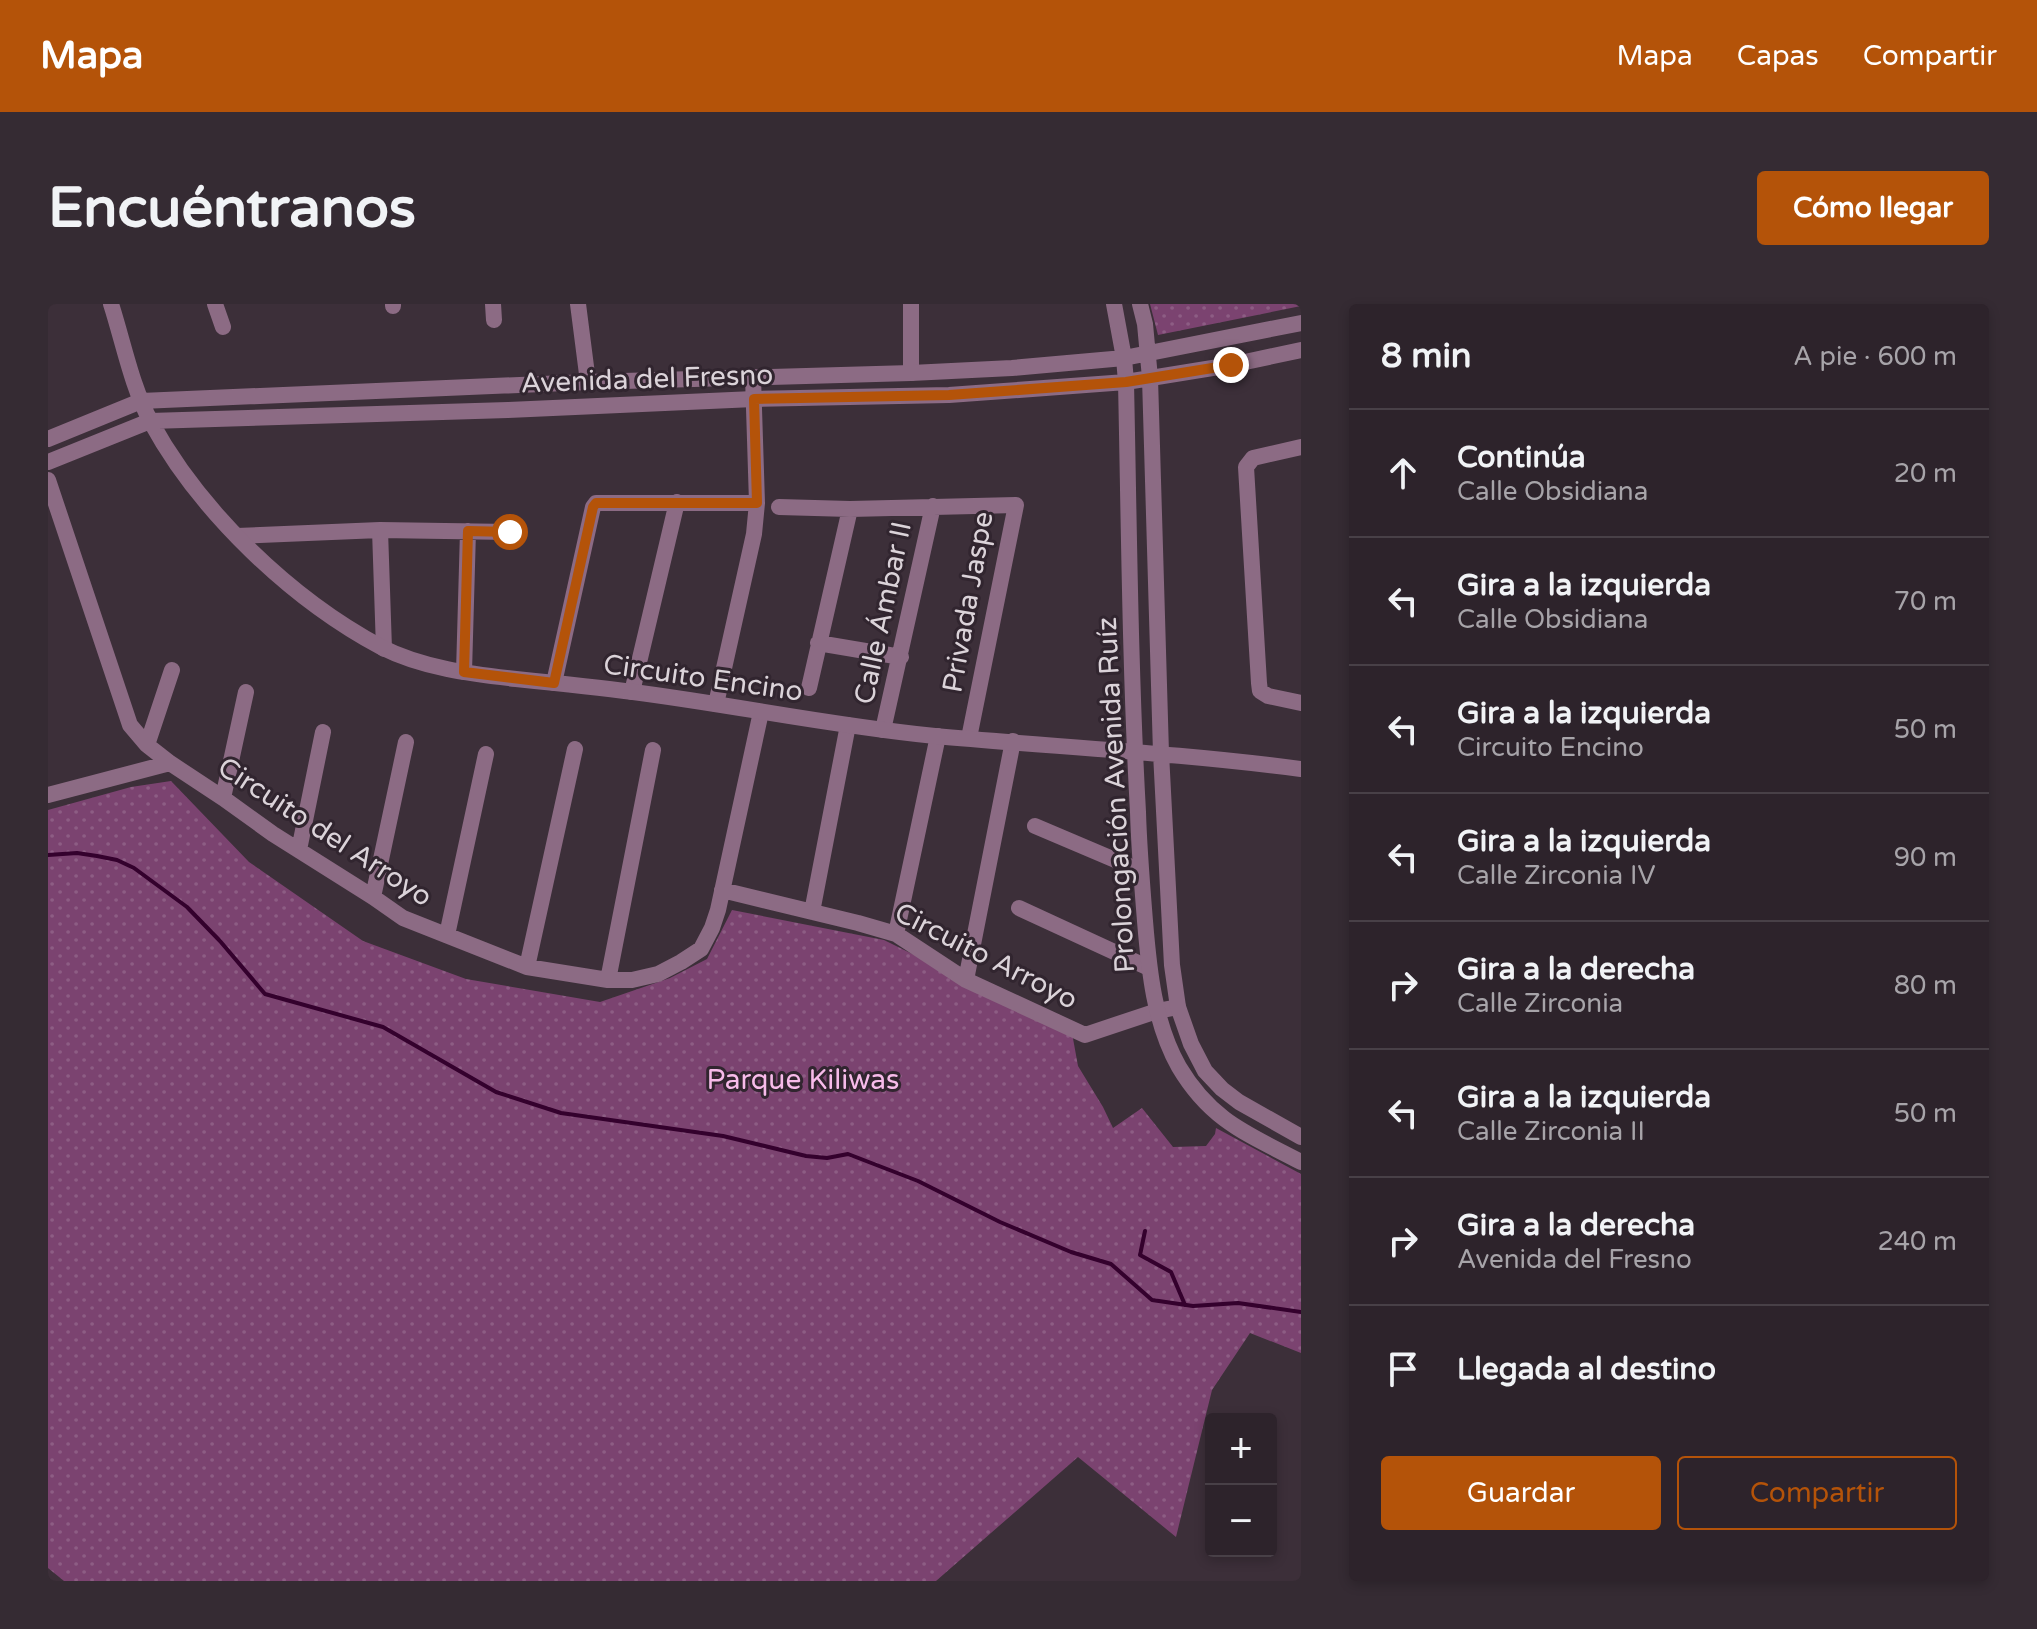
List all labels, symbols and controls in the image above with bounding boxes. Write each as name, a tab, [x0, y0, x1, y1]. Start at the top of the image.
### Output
text: Mapa	[40, 33, 143, 79]
text: Mapa	[1616, 39, 1693, 73]
text: Capas	[1737, 39, 1819, 73]
text: Compartir	[1863, 39, 1997, 73]
button: Cómo llegar	[1757, 171, 1989, 245]
text: Encuéntranos	[48, 175, 416, 242]
text: 8 min	[1381, 336, 1472, 377]
text: A pie · 600 m	[1793, 341, 1957, 372]
route end	[1213, 347, 1249, 383]
street label: Avenida del Fresno	[520, 358, 774, 400]
text: Continúa	[1457, 439, 1586, 476]
icon: ahead	[1381, 451, 1425, 495]
text: 20 m	[1894, 458, 1957, 489]
text: Calle Obsidiana	[1457, 476, 1648, 507]
street label: Privada Jaspe	[935, 509, 1001, 695]
route start	[492, 514, 528, 550]
street label: Calle Ámbar II	[847, 518, 919, 708]
text: Gira a la izquierda	[1457, 567, 1711, 604]
icon: left	[1381, 579, 1425, 623]
text: 70 m	[1894, 586, 1957, 617]
text: Calle Obsidiana	[1457, 604, 1648, 635]
street label: Prolongación Avenida Ruíz	[1090, 616, 1142, 974]
street label: Circuito Encino	[601, 647, 805, 709]
text: Gira a la izquierda	[1457, 695, 1711, 732]
icon: left	[1381, 707, 1425, 751]
text: 50 m	[1894, 714, 1957, 745]
text: Circuito Encino	[1457, 732, 1644, 763]
street label: Circuito del Arroyo	[211, 750, 439, 914]
text: Gira a la izquierda	[1457, 823, 1711, 860]
icon: left	[1381, 835, 1425, 879]
text: 90 m	[1894, 842, 1957, 873]
text: Calle Zirconia IV	[1457, 860, 1655, 891]
street label: Circuito Arroyo	[889, 895, 1083, 1017]
text: Gira a la derecha	[1457, 951, 1695, 988]
icon: right	[1381, 963, 1425, 1007]
text: 80 m	[1894, 970, 1957, 1001]
text: Calle Zirconia	[1457, 988, 1623, 1019]
park label: Parque Kiliwas	[707, 1063, 899, 1097]
text: Gira a la izquierda	[1457, 1079, 1711, 1116]
icon: left	[1381, 1091, 1425, 1135]
text: 50 m	[1894, 1098, 1957, 1129]
text: Calle Zirconia II	[1457, 1116, 1645, 1147]
text: Gira a la derecha	[1457, 1207, 1695, 1244]
icon: right	[1381, 1219, 1425, 1263]
text: 240 m	[1877, 1226, 1957, 1257]
text: Avenida del Fresno	[1457, 1244, 1692, 1275]
icon: arrive	[1381, 1347, 1425, 1391]
text: Llegada al destino	[1457, 1351, 1716, 1388]
map controls	[1205, 1413, 1277, 1557]
button: +	[1205, 1413, 1277, 1485]
button: Guardar	[1381, 1456, 1661, 1530]
button: Compartir	[1677, 1456, 1957, 1530]
button: −	[1205, 1485, 1277, 1557]

